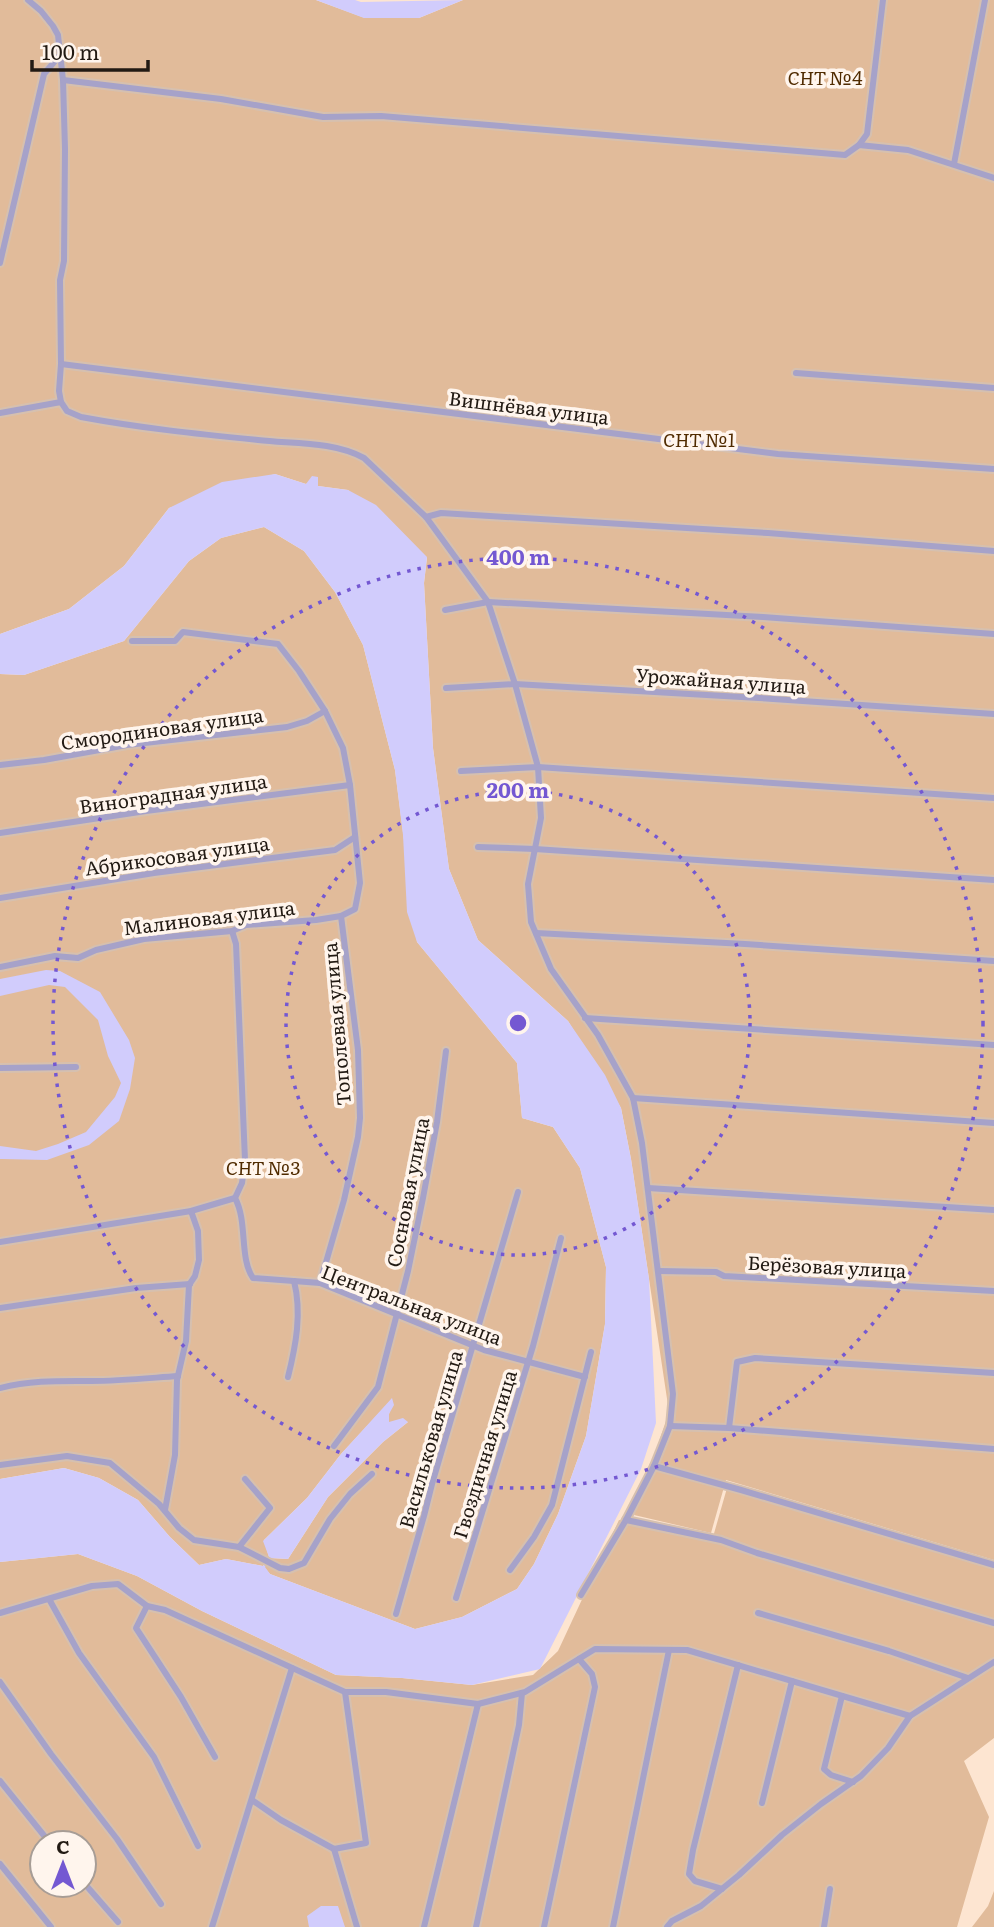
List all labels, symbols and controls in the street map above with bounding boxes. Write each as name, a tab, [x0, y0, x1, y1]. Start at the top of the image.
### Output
scale bar	[32, 28, 147, 72]
text: 100 m	[42, 35, 99, 66]
park label: СНТ №4	[787, 63, 863, 91]
street label: Вишнёвая улица	[447, 383, 611, 431]
park label: СНТ №1	[663, 425, 735, 453]
text: 400 m	[486, 540, 550, 571]
street label: Урожайная улица	[635, 660, 808, 700]
street label: Смородиновая улица	[59, 700, 266, 756]
street label: Виноградная улица	[77, 766, 269, 820]
text: 200 m	[487, 773, 549, 804]
street label: Абрикосовая улица	[83, 828, 272, 882]
street label: Малиновая улица	[122, 892, 297, 941]
street label: Тополевая улица	[315, 940, 357, 1107]
centre of rings	[506, 1011, 530, 1035]
street label: Сосновая улица	[379, 1114, 435, 1269]
park label: СНТ №3	[226, 1153, 300, 1181]
street label: Берёзовая улица	[747, 1248, 908, 1284]
street label: Центральная улица	[318, 1257, 507, 1352]
street label: Васильковая улица	[391, 1346, 469, 1531]
street label: Гвоздичная улица	[445, 1366, 523, 1542]
north arrow	[28, 1829, 98, 1899]
text: С	[56, 1832, 70, 1860]

